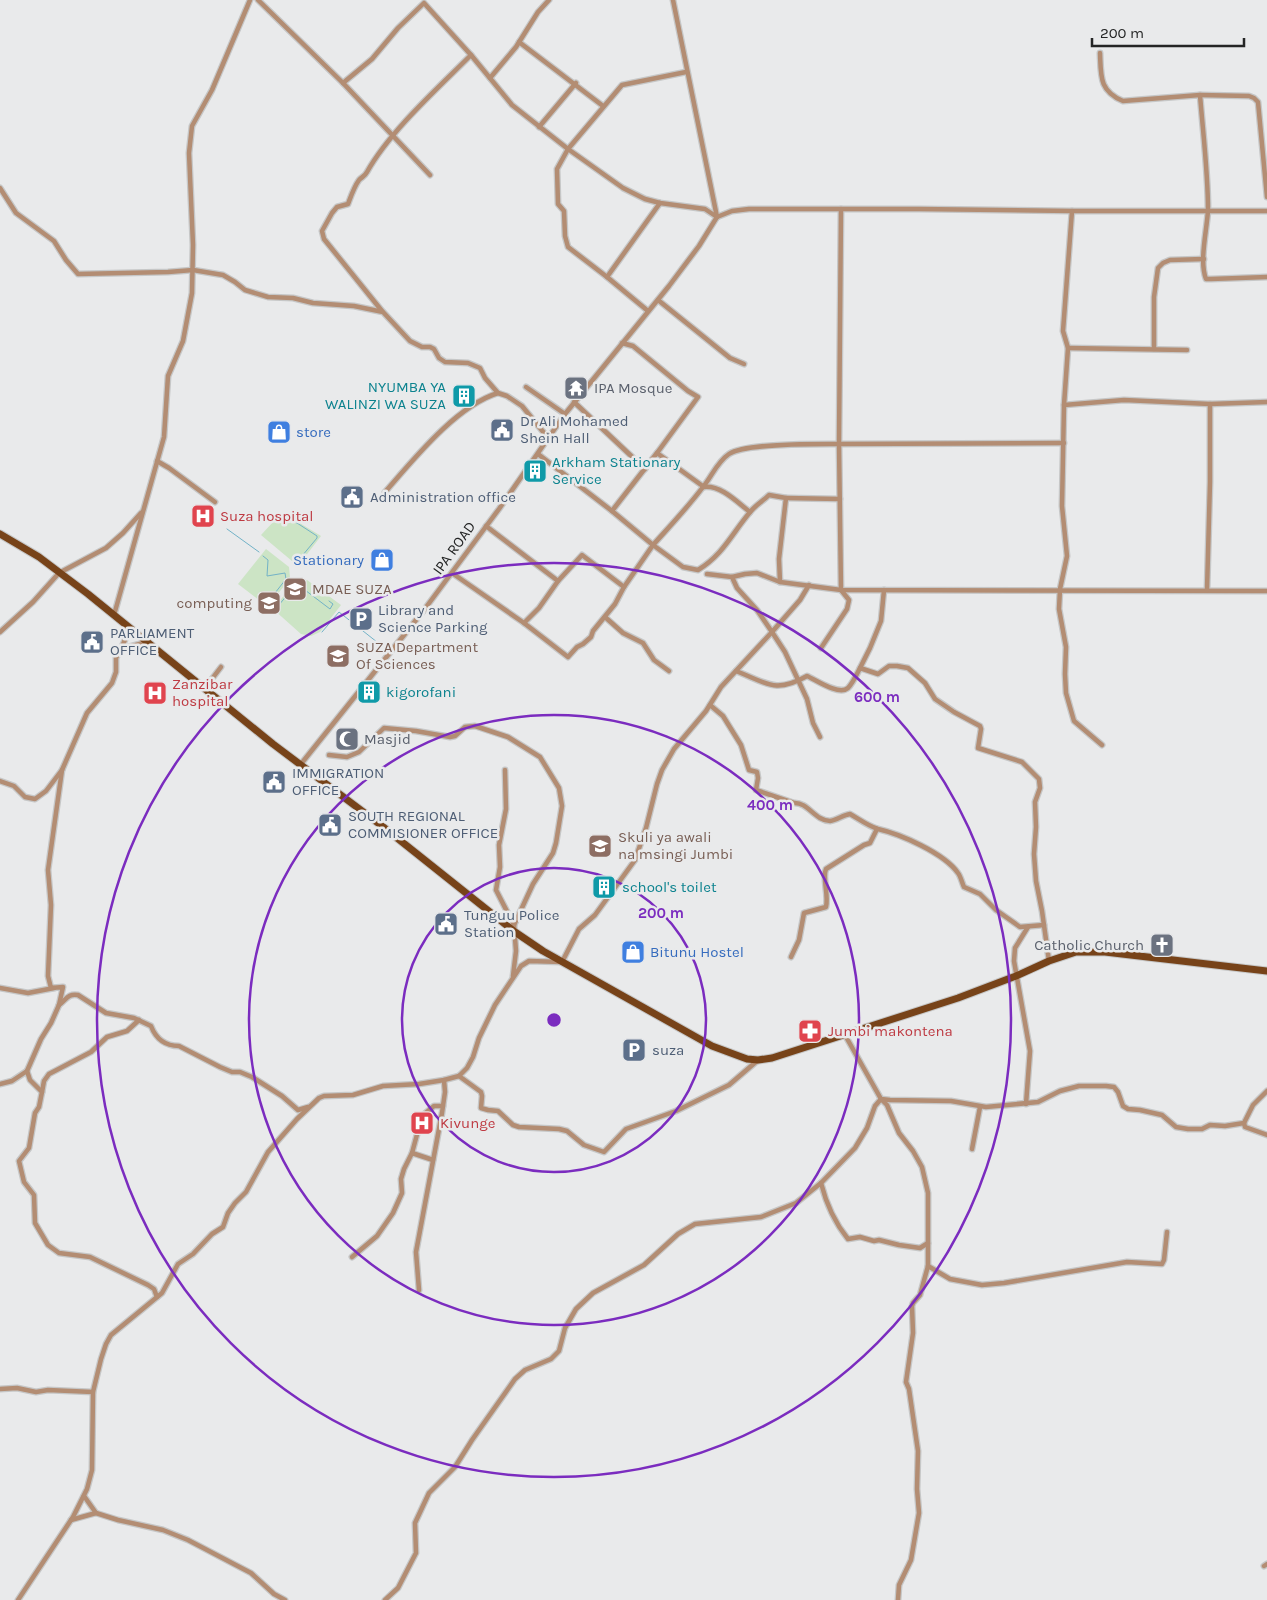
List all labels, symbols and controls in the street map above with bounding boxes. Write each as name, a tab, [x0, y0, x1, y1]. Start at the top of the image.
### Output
scale bar	[1092, 15, 1244, 47]
text: 200 m	[1100, 24, 1144, 42]
temple icon: IPA Mosque	[563, 375, 589, 401]
place label: NYUMBA YA WALINZI WA SUZA	[325, 378, 446, 413]
place label: IPA Mosque	[594, 379, 672, 397]
building icon: NYUMBA YA WALINZI WA SUZA	[451, 383, 477, 409]
place label: Dr Ali Mohamed Shein Hall	[520, 412, 629, 447]
public building icon: Dr Ali Mohamed Shein Hall	[489, 417, 515, 443]
shop icon: store	[266, 419, 292, 445]
place label: store	[296, 423, 331, 441]
place label: Arkham Stationary Service	[552, 453, 680, 488]
building icon: Arkham Stationary Service	[522, 458, 548, 484]
public building icon: Administration office	[339, 484, 365, 510]
place label: Administration office	[370, 488, 516, 506]
hospital icon: Suza hospital	[190, 503, 216, 529]
place label: Suza hospital	[220, 507, 314, 525]
street label: IPA ROAD	[429, 518, 479, 578]
shop icon: Stationary	[369, 547, 395, 573]
place label: Stationary	[293, 551, 364, 569]
school or university icon: MDAE SUZA	[282, 576, 308, 602]
place label: MDAE SUZA	[312, 580, 392, 598]
school or university icon: computing	[256, 590, 282, 616]
place label: computing	[177, 594, 253, 612]
place label: Library and Science Parking	[378, 601, 488, 636]
parking icon: Library and Science Parking	[348, 606, 374, 632]
place label: PARLIAMENT OFFICE	[110, 624, 195, 659]
public building icon: PARLIAMENT OFFICE	[79, 629, 105, 655]
place label: SUZA Department Of Sciences	[356, 638, 478, 673]
school or university icon: SUZA Department Of Sciences	[325, 643, 351, 669]
place label: Zanzibar hospital	[172, 675, 233, 710]
building icon: kigorofani	[356, 679, 382, 705]
hospital icon: Zanzibar hospital	[142, 680, 168, 706]
place label: kigorofani	[386, 683, 456, 701]
text: 600 m	[854, 688, 900, 706]
mosque icon: Masjid	[334, 726, 360, 752]
place label: Masjid	[364, 730, 411, 748]
place label: IMMIGRATION OFFICE	[292, 764, 384, 799]
public building icon: IMMIGRATION OFFICE	[261, 769, 287, 795]
text: 400 m	[747, 796, 793, 814]
place label: SOUTH REGIONAL COMMISIONER OFFICE	[348, 807, 498, 842]
public building icon: SOUTH REGIONAL COMMISIONER OFFICE	[317, 812, 343, 838]
place label: Skuli ya awali na msingi Jumbi	[618, 828, 733, 863]
school or university icon: Skuli ya awali na msingi Jumbi	[587, 833, 613, 859]
building icon: school's toilet	[591, 874, 617, 900]
place label: school's toilet	[622, 878, 717, 896]
text: 200 m	[638, 904, 684, 922]
place label: Tunguu Police Station	[464, 906, 559, 941]
public building icon: Tunguu Police Station	[433, 911, 459, 937]
church icon: Catholic Church	[1149, 932, 1175, 958]
place label: Catholic Church	[1034, 936, 1144, 954]
shop icon: Bitunu Hostel	[620, 939, 646, 965]
place label: Bitunu Hostel	[650, 943, 744, 961]
centre of rings	[545, 1011, 563, 1029]
pharmacy icon: Jumbi makontena	[797, 1018, 823, 1044]
place label: Jumbi makontena	[828, 1022, 953, 1040]
parking icon: suza	[621, 1037, 647, 1063]
place label: suza	[652, 1041, 684, 1059]
hospital icon: Kivunge	[409, 1110, 435, 1136]
place label: Kivunge	[440, 1114, 495, 1132]

